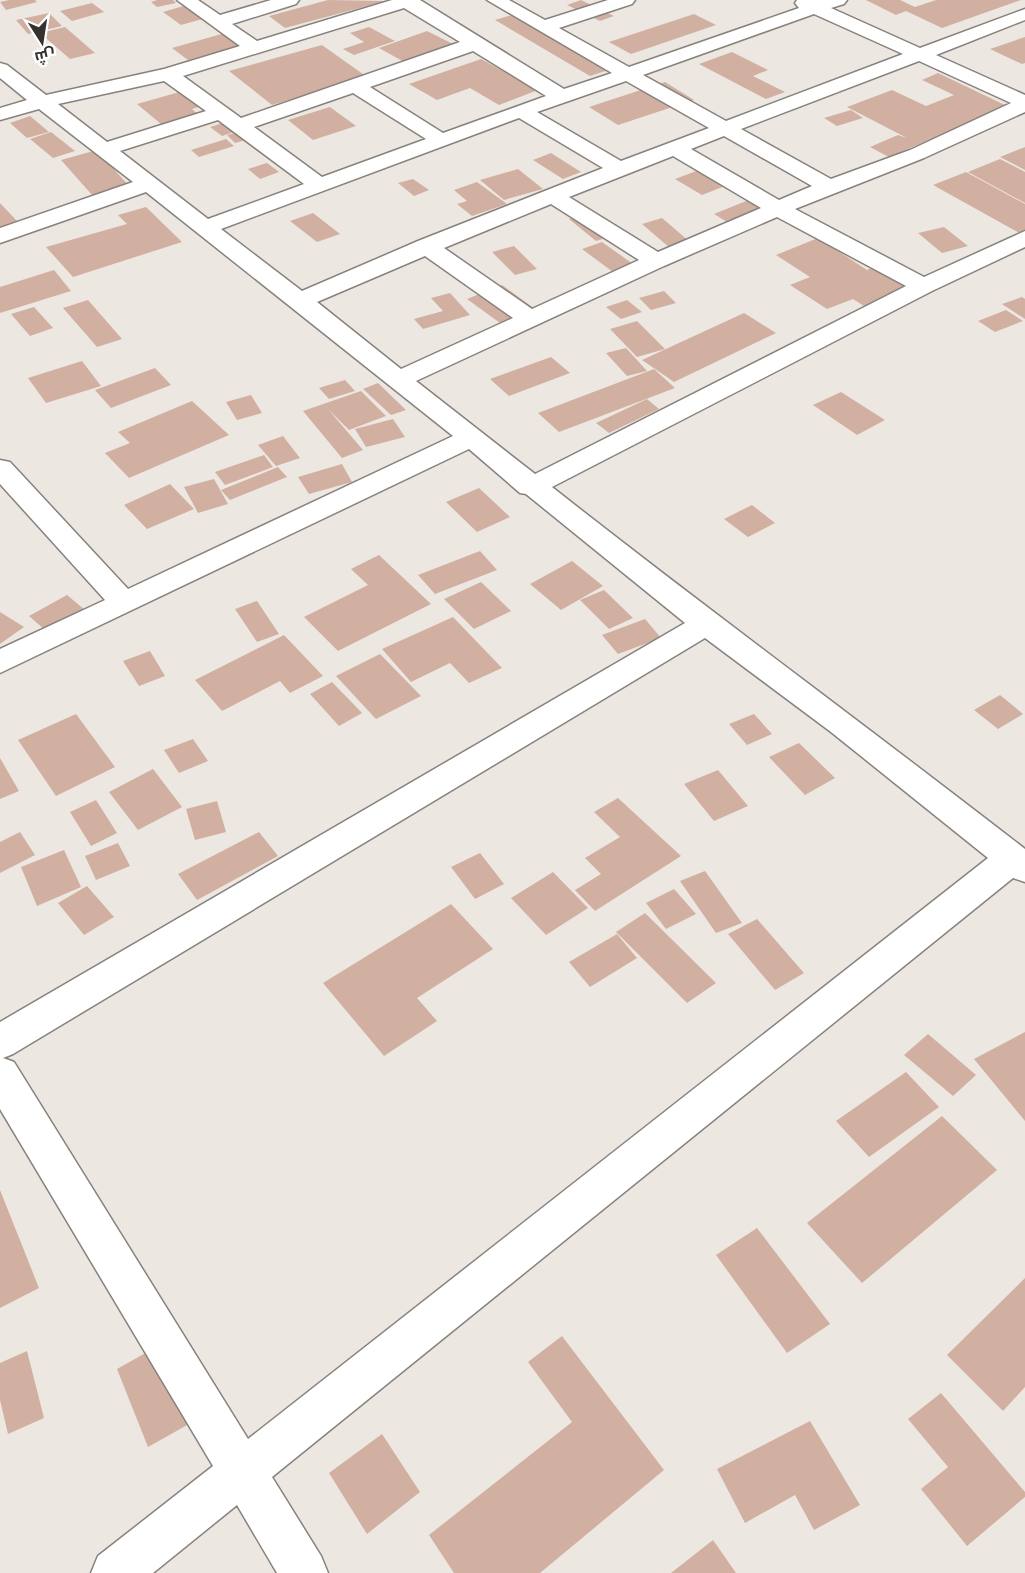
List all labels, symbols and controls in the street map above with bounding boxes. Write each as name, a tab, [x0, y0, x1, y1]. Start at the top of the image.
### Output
north arrow	[12, 12, 72, 72]
text: ش	[33, 45, 57, 69]

